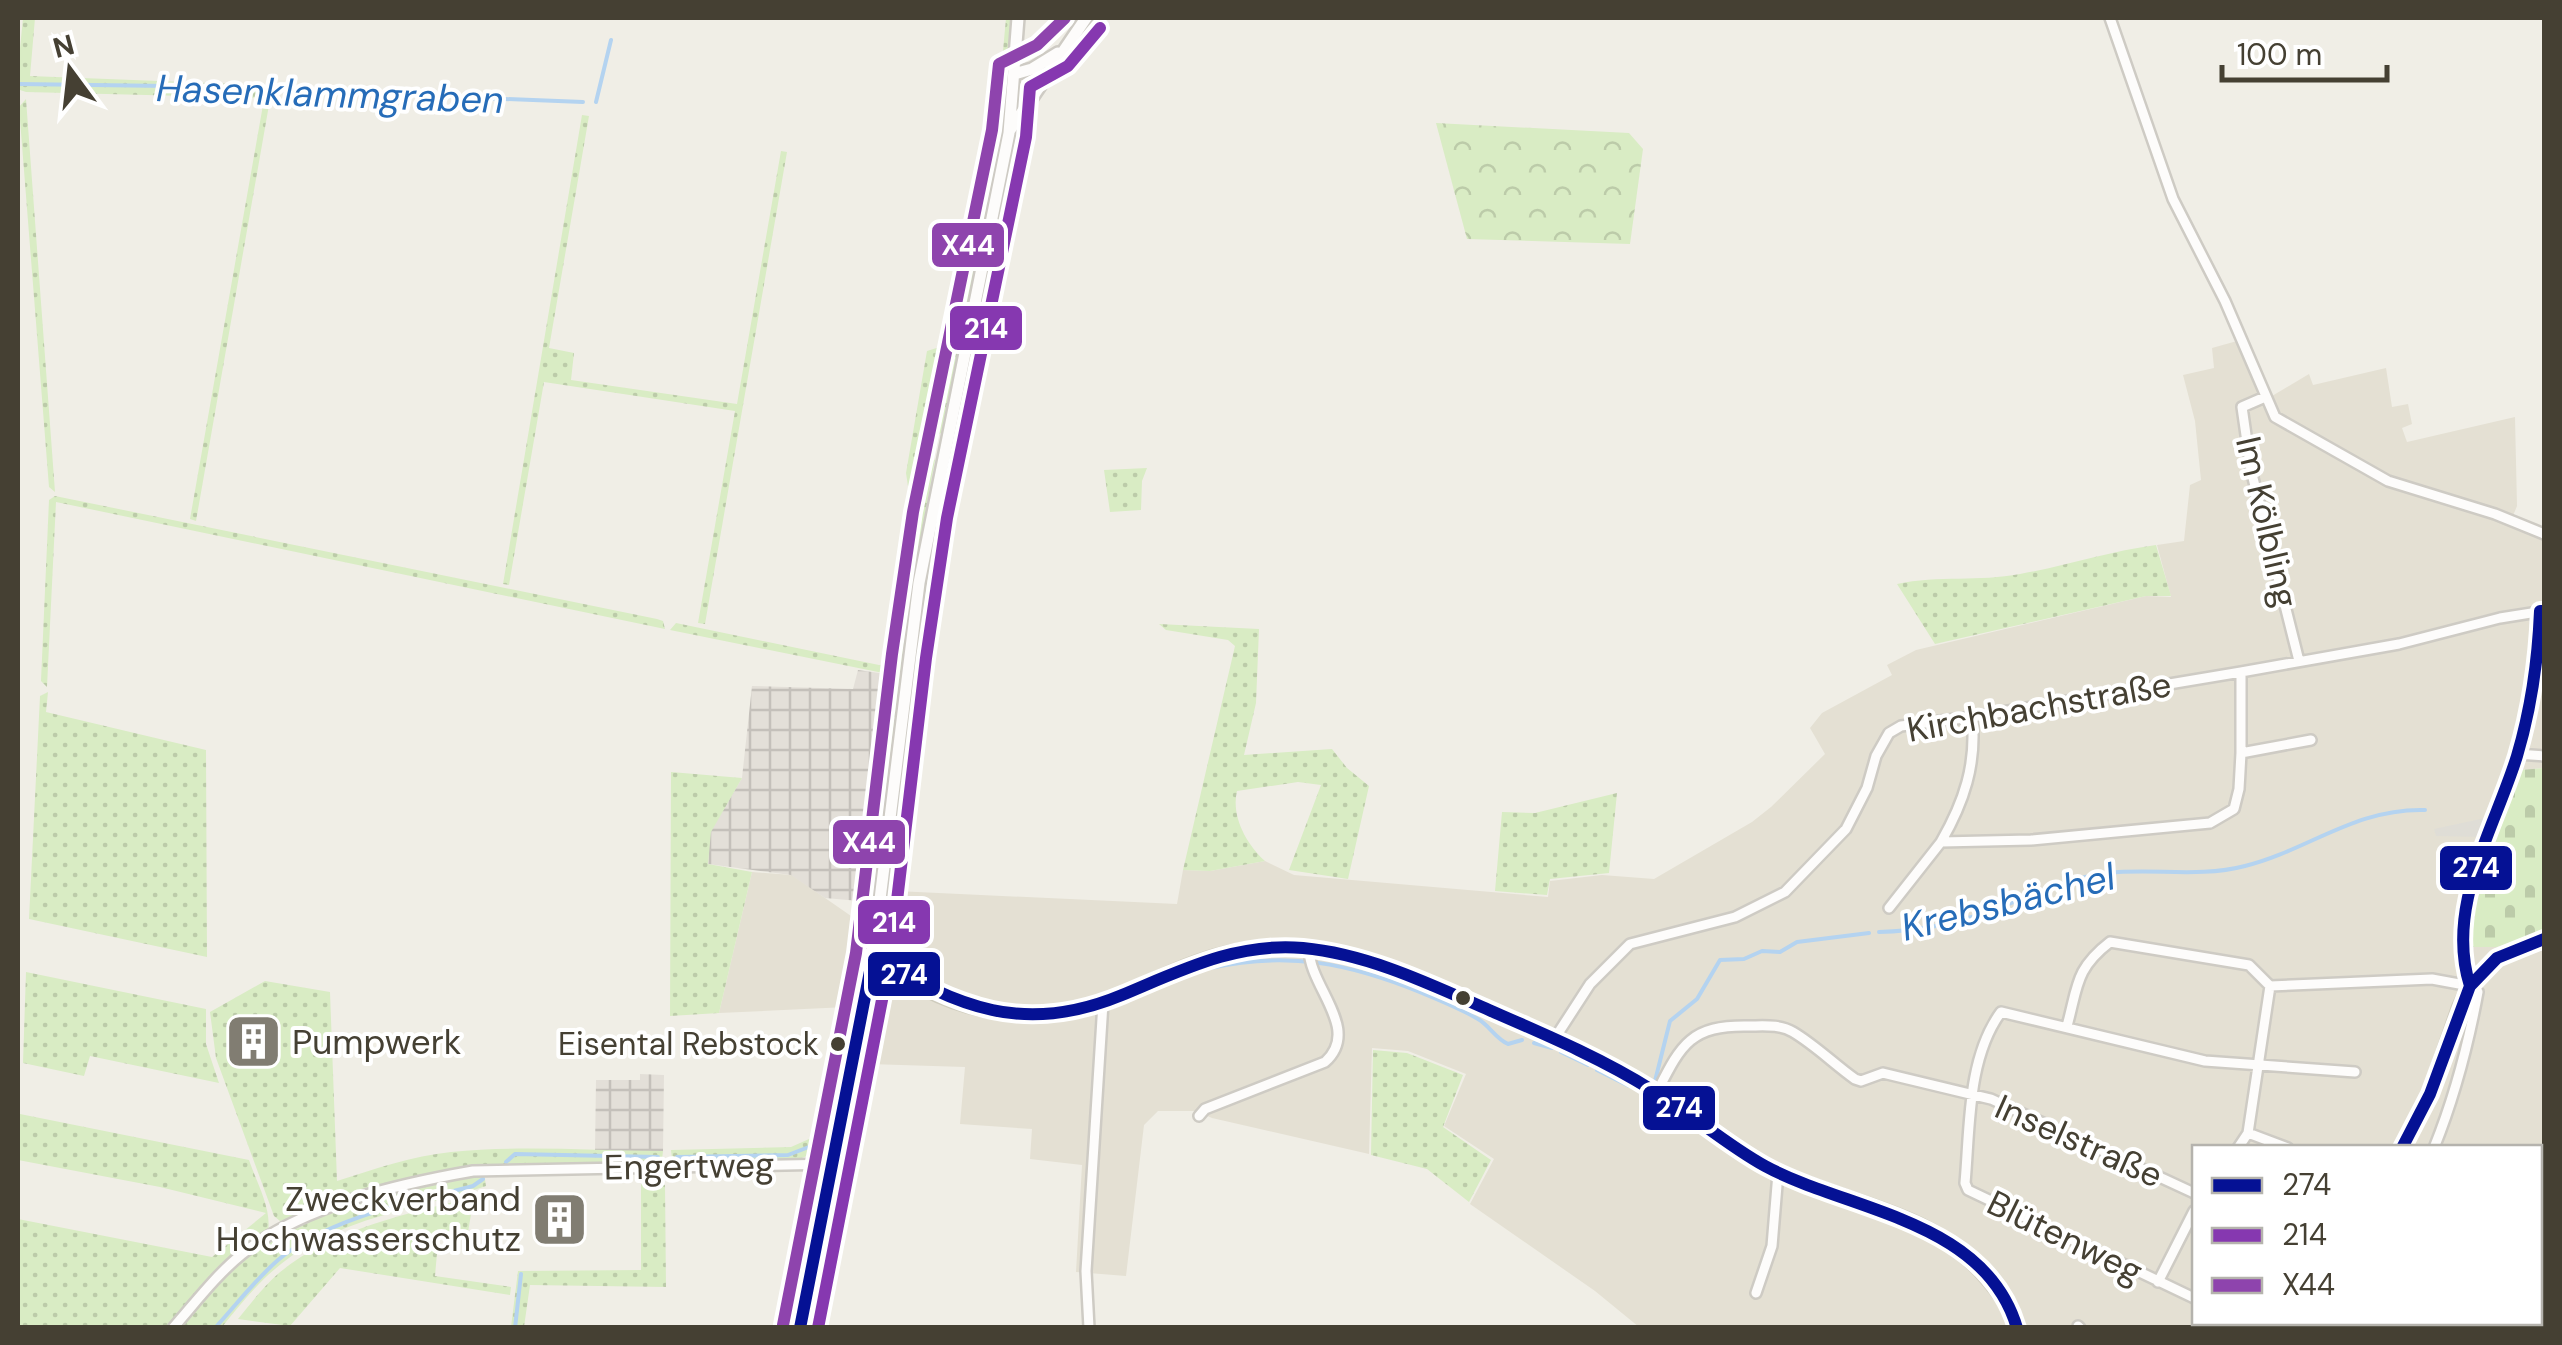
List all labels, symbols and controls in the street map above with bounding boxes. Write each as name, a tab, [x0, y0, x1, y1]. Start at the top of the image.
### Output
north arrow	[20, 20, 120, 120]
scale bar	[2222, 20, 2387, 82]
text: N	[49, 26, 78, 67]
text: 100 m	[2237, 35, 2322, 74]
water label: Hasenklammgraben	[155, 63, 505, 125]
line badge: X44	[930, 221, 1006, 269]
text: X44	[941, 227, 995, 264]
line badge: 214	[948, 304, 1024, 352]
text: 214	[964, 310, 1008, 347]
street label: Im Kölbling	[2225, 432, 2309, 612]
street label: Kirchbachstraße	[1903, 661, 2175, 753]
line badge: X44	[831, 818, 907, 866]
text: X44	[842, 824, 896, 861]
line badge: 274	[2438, 844, 2514, 892]
text: 274	[2452, 849, 2500, 886]
water label: Krebsbächel	[1896, 851, 2121, 953]
line badge: 214	[856, 898, 932, 946]
text: 214	[872, 904, 916, 941]
line badge: 274	[866, 950, 942, 998]
text: 274	[880, 956, 928, 993]
unlabelled marker	[1453, 988, 1473, 1008]
building icon: Pumpwerk	[223, 1012, 283, 1072]
place label: Pumpwerk	[292, 1019, 462, 1065]
place label: Eisental Rebstock	[558, 1023, 819, 1065]
marker: Eisental Rebstock	[828, 1034, 848, 1054]
line badge: 274	[1641, 1084, 1717, 1132]
street label: Inselstraße	[1988, 1084, 2170, 1198]
text: 274	[1655, 1089, 1703, 1126]
street label: Engertweg	[603, 1142, 775, 1190]
legend	[2192, 1145, 2542, 1325]
text: 274	[2282, 1165, 2331, 1204]
place label: Zweckverband Hochwasserschutz	[216, 1176, 521, 1262]
street label: Blütenweg	[1980, 1180, 2150, 1294]
building icon: Zweckverband Hochwasserschutz	[530, 1189, 590, 1249]
text: 214	[2282, 1215, 2327, 1254]
text: X44	[2282, 1265, 2335, 1304]

